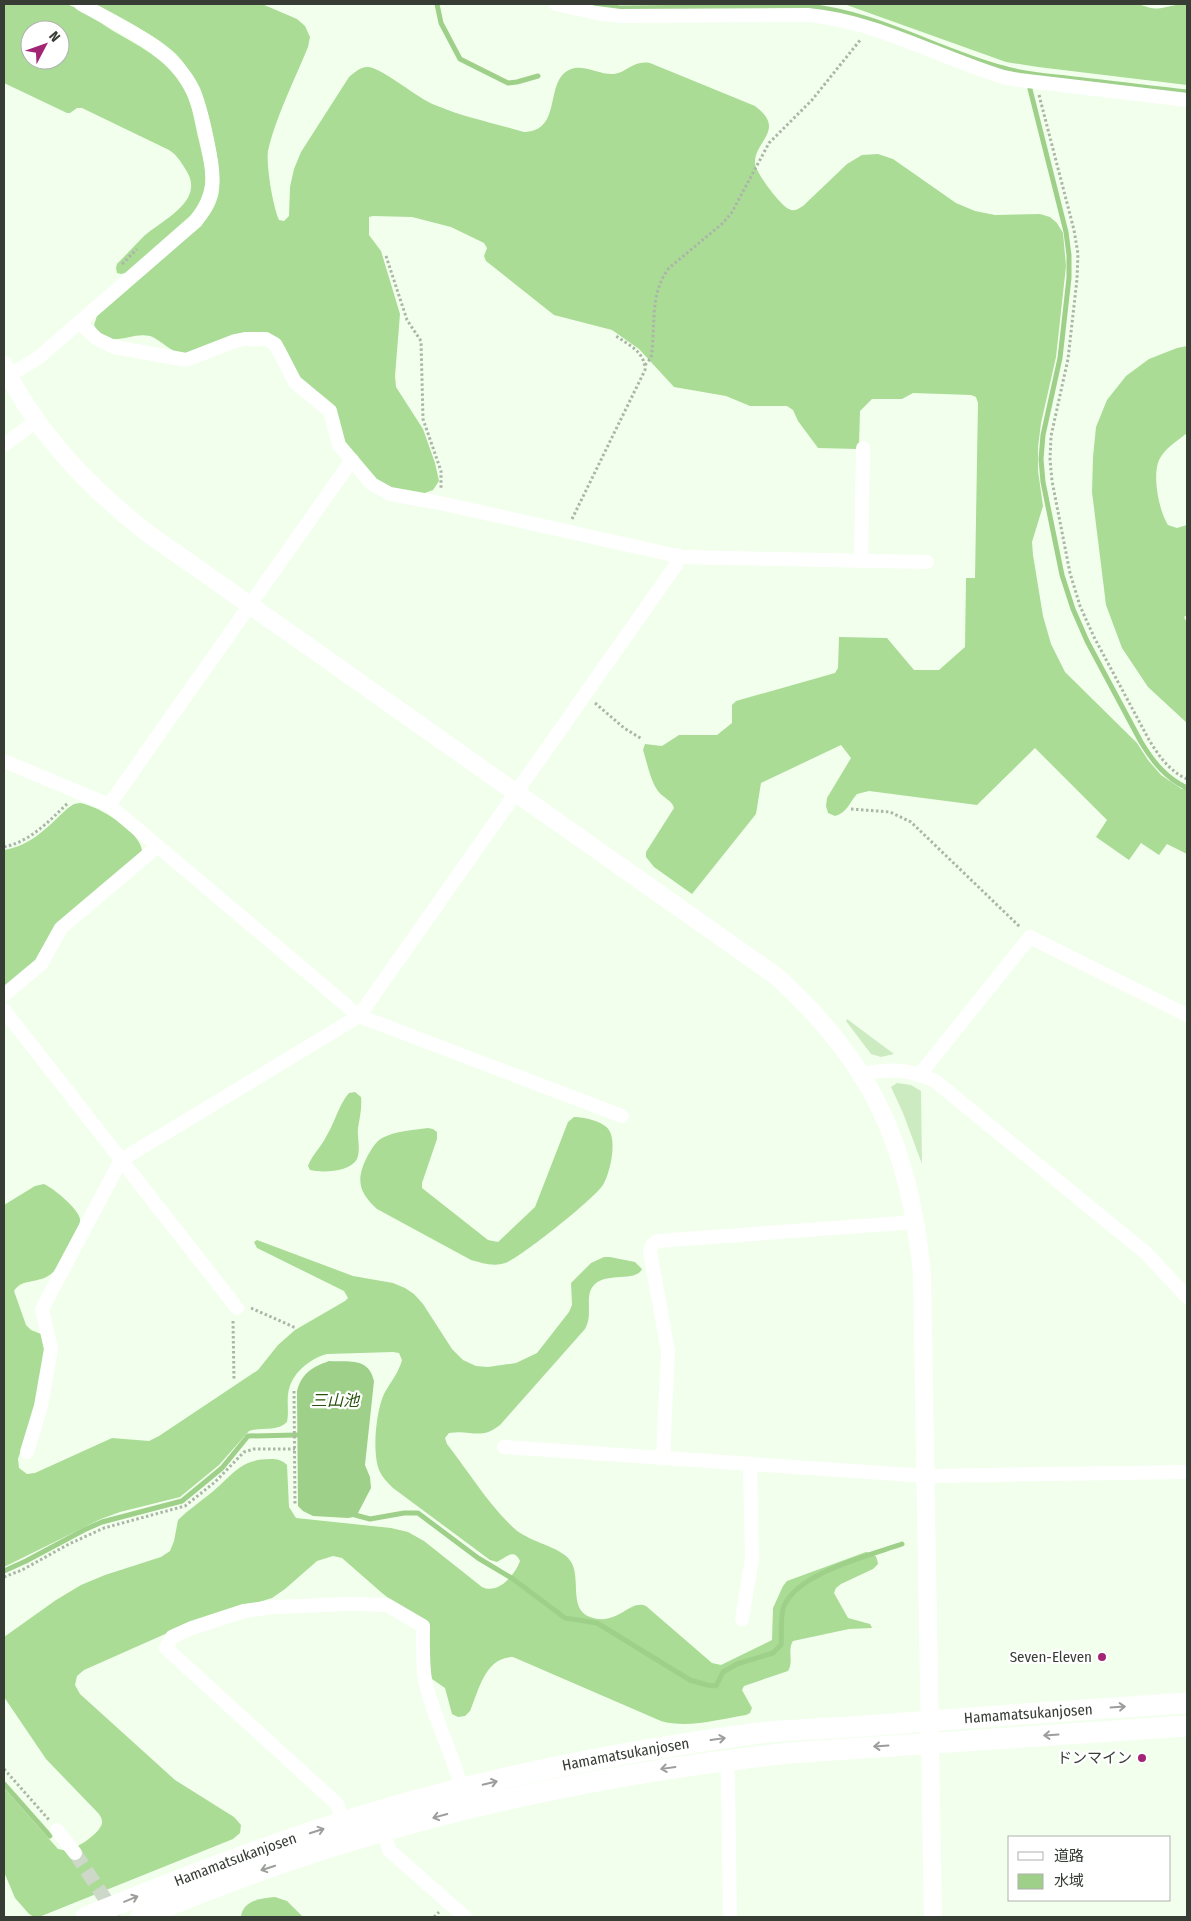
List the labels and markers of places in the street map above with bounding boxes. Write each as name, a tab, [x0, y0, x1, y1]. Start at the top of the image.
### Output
place label: Seven-Eleven	[1010, 1648, 1092, 1666]
marker: Seven-Eleven	[1096, 1651, 1108, 1663]
place label: ドンマイン	[1057, 1749, 1132, 1767]
marker: ドンマイン	[1136, 1752, 1148, 1764]

